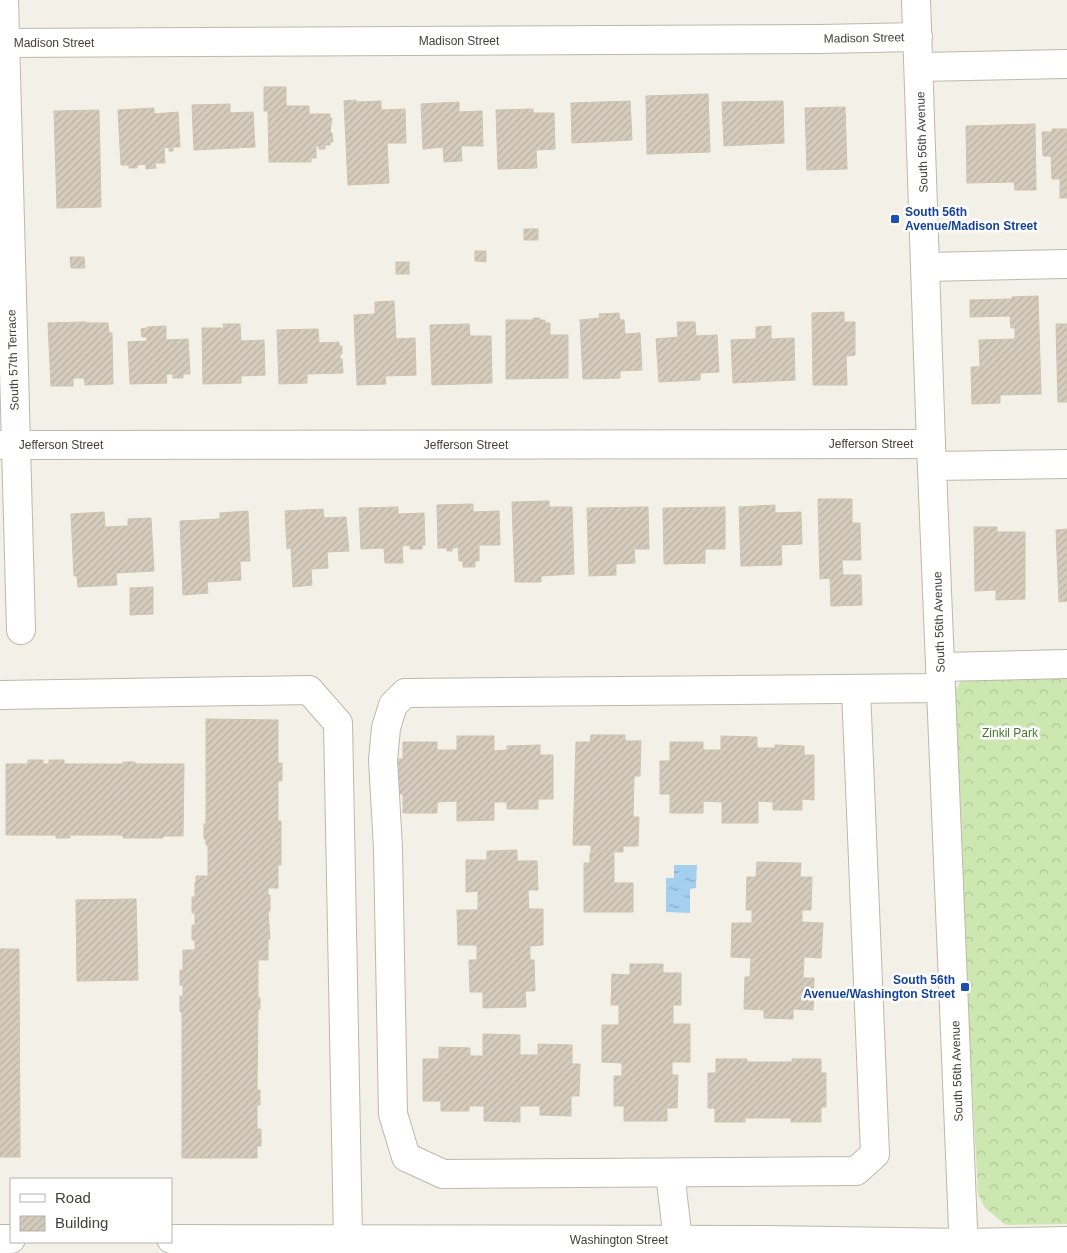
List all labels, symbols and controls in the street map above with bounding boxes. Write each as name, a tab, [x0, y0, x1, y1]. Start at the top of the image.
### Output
street label: Madison Street	[824, 30, 905, 46]
street label: Madison Street	[419, 34, 500, 48]
street label: Madison Street	[14, 36, 95, 50]
street label: South 56th Avenue	[913, 91, 931, 193]
place label: South 56th Avenue/Madison Street	[905, 205, 1037, 233]
marker: South 56th Avenue/Madison Street	[889, 213, 901, 225]
street label: South 57th Terrace	[4, 309, 22, 411]
street label: Jefferson Street	[829, 437, 914, 451]
street label: Jefferson Street	[19, 438, 104, 452]
street label: Jefferson Street	[424, 438, 509, 452]
street label: South 56th Avenue	[930, 571, 948, 673]
park label: Zinkil Park	[982, 726, 1039, 740]
place label: South 56th Avenue/Washington Street	[803, 973, 955, 1001]
marker: South 56th Avenue/Washington Street	[959, 981, 971, 993]
street label: South 56th Avenue	[948, 1020, 966, 1122]
legend	[10, 1178, 172, 1243]
text: Road	[55, 1189, 91, 1206]
text: Building	[55, 1214, 108, 1231]
street label: Washington Street	[570, 1233, 669, 1247]

